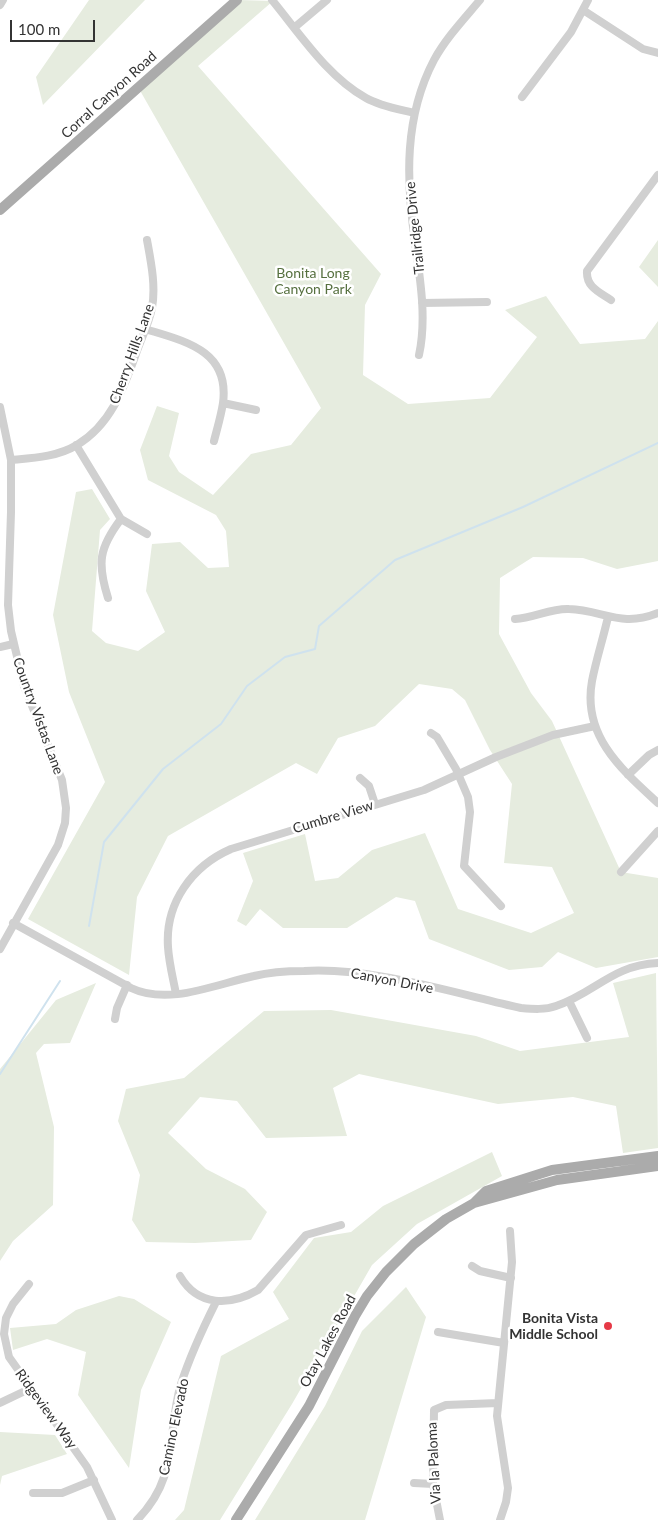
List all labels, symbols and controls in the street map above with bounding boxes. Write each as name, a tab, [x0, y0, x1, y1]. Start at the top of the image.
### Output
scale bar	[12, 10, 98, 42]
text: 100 m	[18, 20, 60, 38]
street label: Corral Canyon Road	[58, 48, 160, 142]
street label: Trailridge Drive	[402, 181, 428, 275]
park label: Bonita Long Canyon Park	[274, 265, 352, 298]
street label: Cherry Hills Lane	[106, 302, 158, 406]
street label: Country Vistas Lane	[9, 655, 67, 777]
street label: Cumbre View	[291, 797, 375, 837]
street label: Canyon Drive	[349, 965, 435, 997]
street label: Otay Lakes Road	[296, 1292, 360, 1390]
place label: Bonita Vista Middle School	[509, 1310, 598, 1342]
marker: Bonita Vista Middle School	[602, 1320, 614, 1332]
street label: Ridgeview Way	[11, 1366, 81, 1452]
street label: Camino Elevado	[156, 1377, 192, 1477]
street label: Via la Paloma	[423, 1422, 445, 1504]

